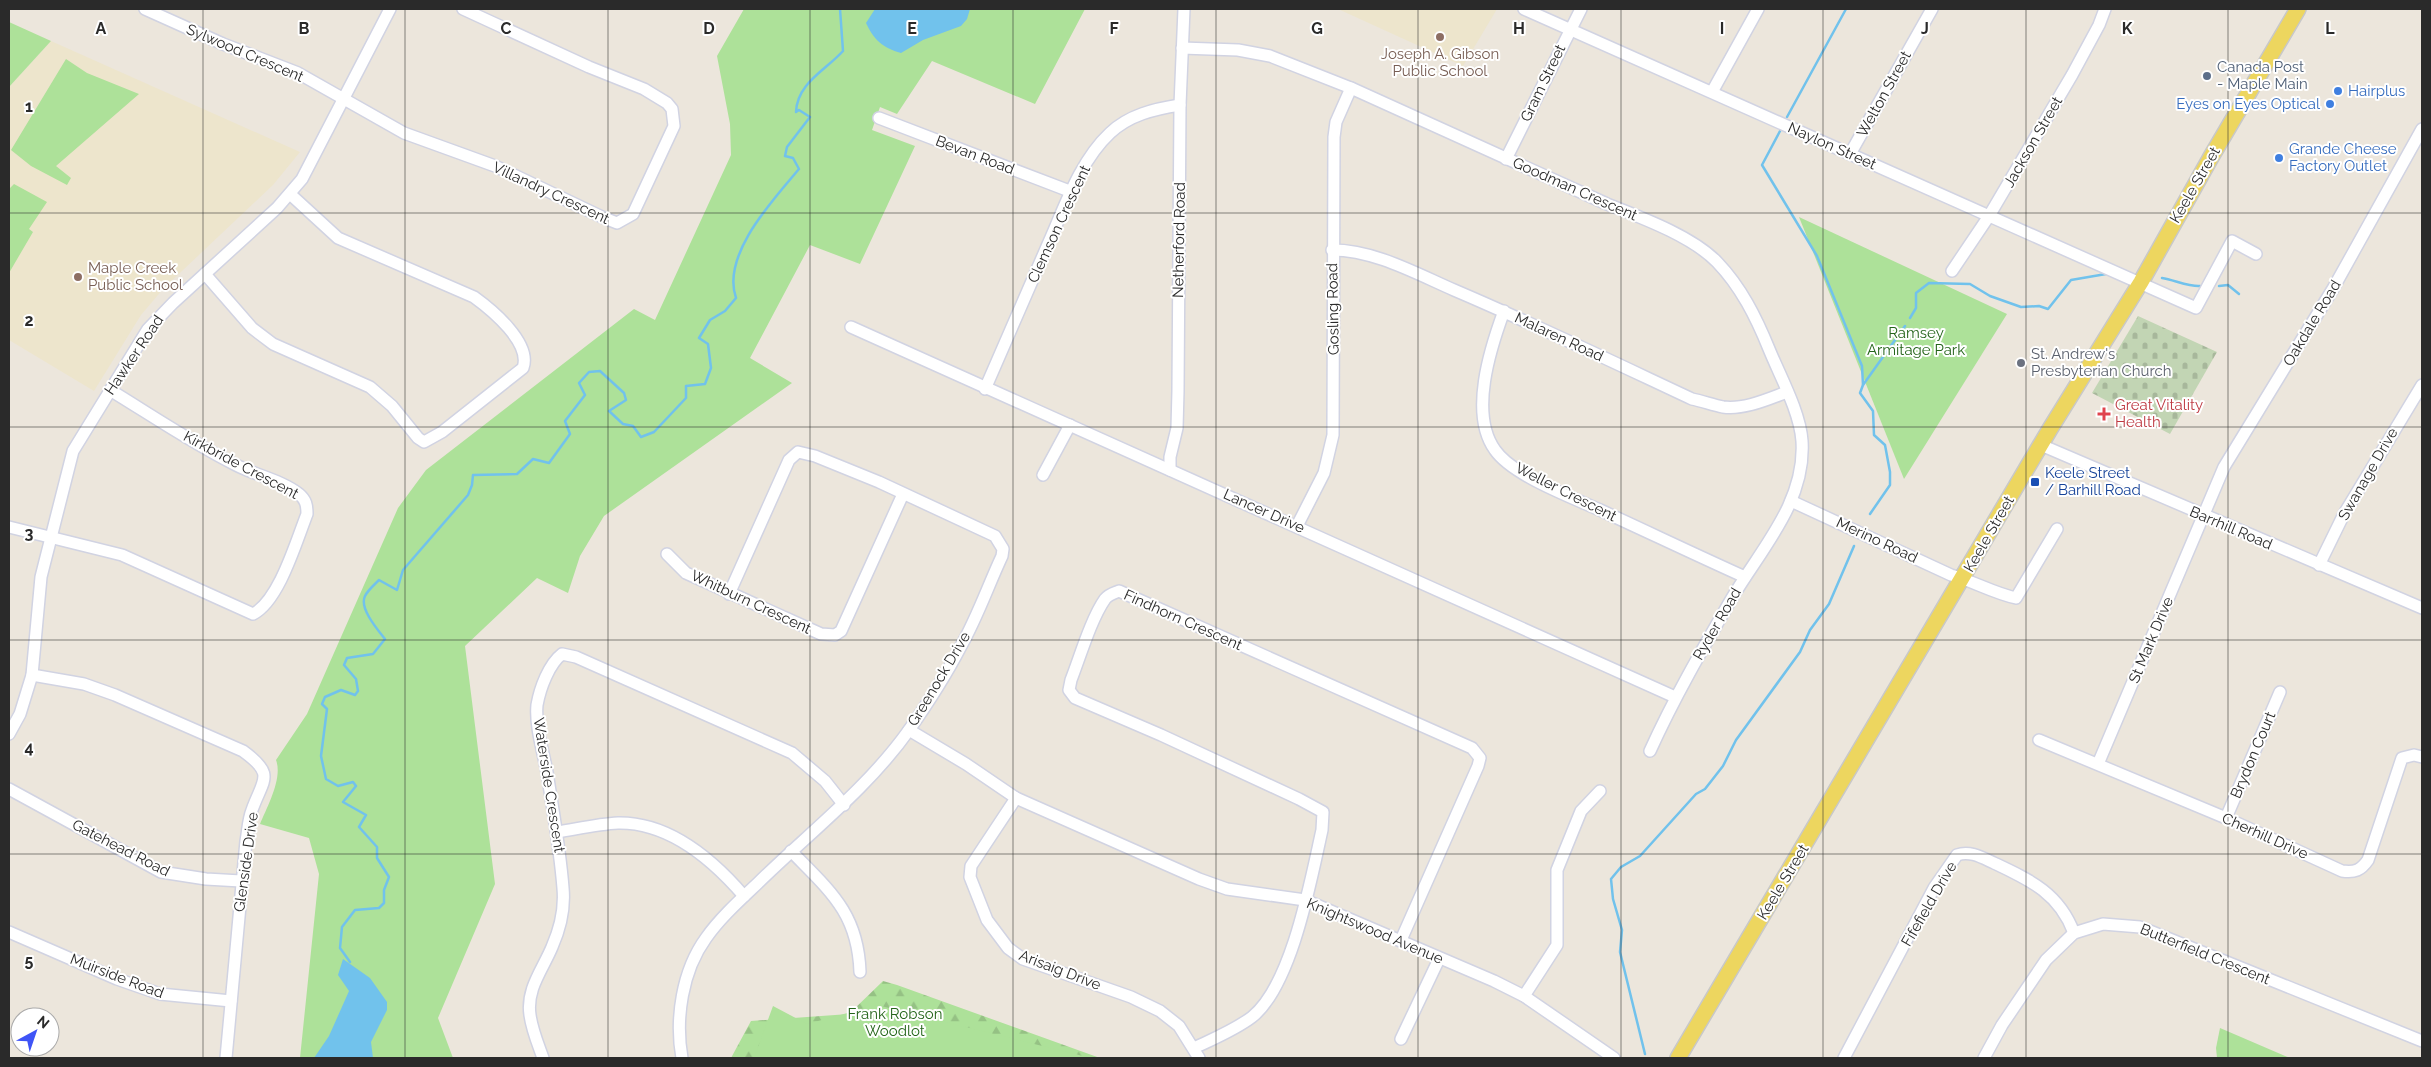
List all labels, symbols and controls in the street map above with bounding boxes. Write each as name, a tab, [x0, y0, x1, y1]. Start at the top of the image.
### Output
text: A	[96, 19, 107, 38]
text: B	[299, 19, 310, 38]
text: C	[501, 19, 512, 38]
text: D	[703, 19, 715, 38]
text: E	[907, 19, 917, 38]
text: F	[1109, 19, 1119, 38]
text: G	[1311, 19, 1323, 38]
text: H	[1513, 19, 1525, 38]
text: I	[1720, 19, 1724, 38]
text: J	[1921, 19, 1929, 38]
text: K	[2122, 19, 2133, 38]
text: L	[2325, 19, 2335, 38]
street label: Sylwood Crescent	[184, 20, 306, 86]
marker: Joseph A. Gibson Public School	[1434, 31, 1446, 43]
street label: Gram Street	[1517, 42, 1569, 124]
place label: Joseph A. Gibson Public School	[1381, 45, 1499, 80]
street label: Welton Street	[1853, 48, 1915, 140]
place label: Canada Post - Maple Main	[2217, 58, 2308, 93]
marker: Canada Post - Maple Main	[2201, 70, 2213, 82]
place label: Hairplus	[2348, 82, 2405, 100]
marker: Hairplus	[2332, 85, 2344, 97]
street label: Jackson Street	[2000, 93, 2066, 191]
place label: Eyes on Eyes Optical	[2176, 95, 2321, 113]
text: 1	[25, 97, 33, 116]
marker: Eyes on Eyes Optical	[2324, 98, 2336, 110]
street label: Naylon Street	[1785, 119, 1879, 173]
street label: Bevan Road	[933, 132, 1017, 178]
place label: Grande Cheese Factory Outlet	[2289, 140, 2397, 175]
street label: Keele Street	[2166, 144, 2224, 226]
marker: Grande Cheese Factory Outlet	[2273, 152, 2285, 164]
street label: Goodman Crescent	[1510, 153, 1640, 225]
street label: Villandry Crescent	[490, 158, 612, 228]
street label: Clemson Crescent	[1024, 162, 1094, 286]
street label: Netherford Road	[1169, 182, 1189, 298]
place label: Maple Creek Public School	[88, 259, 184, 294]
street label: Gosling Road	[1323, 263, 1343, 355]
marker: Maple Creek Public School	[72, 271, 84, 283]
street label: Oakdale Road	[2279, 277, 2345, 369]
street label: Malaren Road	[1512, 309, 1606, 365]
text: 2	[24, 311, 34, 330]
street label: Hawker Road	[101, 312, 167, 398]
park label: Ramsey Armitage Park	[1867, 324, 1965, 359]
place label: St. Andrew's Presbyterian Church	[2031, 345, 2171, 380]
marker: St. Andrew's Presbyterian Church	[2015, 357, 2027, 369]
place label: Great Vitality Health	[2115, 396, 2203, 431]
marker: Great Vitality Health	[2097, 407, 2111, 421]
street label: Swanage Drive	[2334, 424, 2402, 523]
street label: Kirkbride Crescent	[180, 427, 302, 503]
street label: Weller Crescent	[1512, 459, 1620, 525]
place label: Keele Street / Barhill Road	[2045, 464, 2141, 499]
marker: Keele Street / Barhill Road	[2029, 476, 2041, 488]
street label: Lancer Drive	[1221, 485, 1308, 537]
street label: Keele Street	[1960, 493, 2018, 575]
street label: Barrhill Road	[2187, 502, 2275, 554]
street label: Merino Road	[1833, 513, 1921, 567]
text: 3	[25, 524, 34, 543]
street label: Whitburn Crescent	[688, 566, 814, 638]
street label: Ryder Road	[1689, 585, 1745, 663]
street label: Findhorn Crescent	[1121, 586, 1245, 654]
street label: St Mark Drive	[2125, 594, 2177, 686]
street label: Greenock Drive	[904, 628, 974, 729]
street label: Brydon Court	[2227, 709, 2279, 801]
street label: Waterside Crescent	[529, 716, 569, 854]
text: 4	[24, 738, 34, 757]
street label: Cherhill Drive	[2219, 809, 2311, 863]
street label: Glenside Drive	[230, 811, 262, 913]
street label: Gatehead Road	[69, 816, 173, 880]
street label: Keele Street	[1753, 841, 1813, 923]
street label: Fifefield Drive	[1897, 858, 1961, 950]
street label: Knightswood Avenue	[1304, 894, 1446, 968]
street label: Butterfield Crescent	[2137, 920, 2273, 988]
street label: Arisaig Drive	[1017, 946, 1104, 994]
street label: Muirside Road	[68, 950, 166, 1002]
text: 5	[25, 951, 34, 970]
park label: Frank Robson Woodlot	[848, 1005, 942, 1040]
north arrow	[10, 1007, 60, 1057]
text: N	[34, 1012, 53, 1032]

